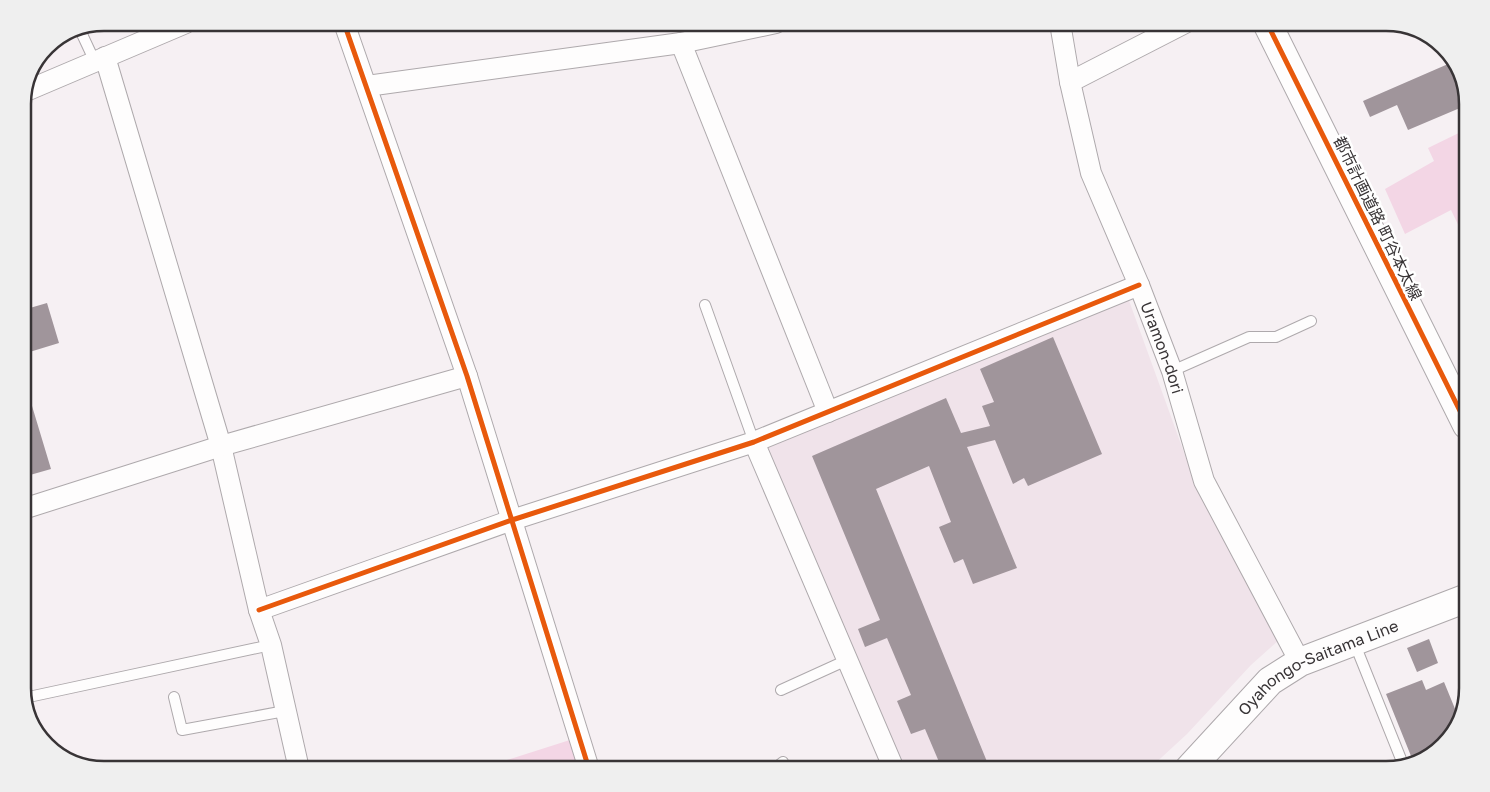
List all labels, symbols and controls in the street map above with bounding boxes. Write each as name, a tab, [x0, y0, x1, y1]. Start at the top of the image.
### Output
street label: 都市計画道路 町谷本太線	[1330, 133, 1426, 303]
street label: Uramon-dori	[1136, 299, 1188, 396]
street label: Oyahongo-Saitama Line	[1233, 615, 1401, 720]

